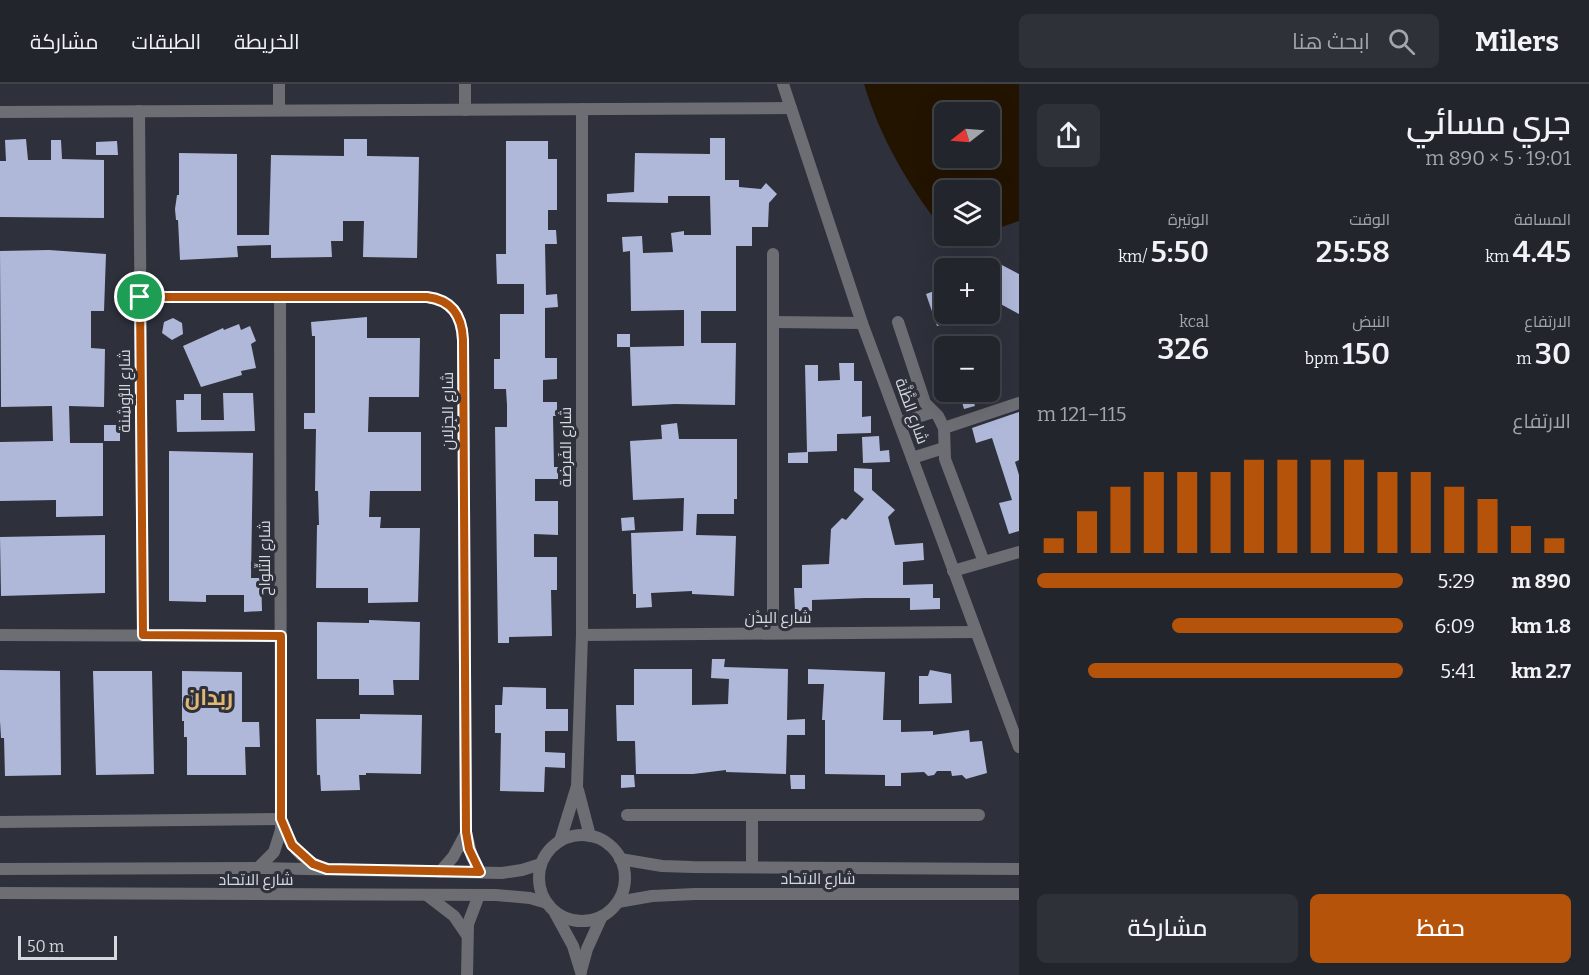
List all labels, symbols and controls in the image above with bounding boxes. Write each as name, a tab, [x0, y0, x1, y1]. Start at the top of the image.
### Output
search box	[1019, 14, 1439, 68]
icon: search	[1385, 25, 1418, 58]
text: Milers	[1475, 25, 1559, 58]
text: ابحث هنا	[1292, 28, 1370, 55]
text: مشاركة	[30, 29, 99, 55]
text: الطبقات	[132, 29, 201, 55]
text: الخريطة	[234, 29, 300, 55]
north arrow	[934, 102, 1000, 168]
map controls	[934, 102, 1000, 402]
text: جري مسائي	[1406, 103, 1571, 143]
button: share	[1037, 104, 1100, 167]
text: 19:01 · 5 × 890 m	[1425, 146, 1571, 170]
button: layers	[934, 180, 1000, 246]
text: الوتيرة	[1168, 210, 1209, 229]
text: الوقت	[1349, 210, 1390, 229]
text: المسافة	[1514, 210, 1571, 229]
text: 5:50	[1151, 234, 1209, 270]
text: 25:58	[1316, 234, 1390, 270]
text: 4.45	[1513, 234, 1571, 270]
text: /km	[1118, 247, 1151, 266]
text: km	[1485, 247, 1513, 266]
button: +	[934, 258, 1000, 324]
pin	[114, 271, 165, 322]
icon: arrive	[123, 280, 156, 313]
text: kcal	[1179, 312, 1209, 331]
text: النبض	[1352, 312, 1390, 331]
text: الارتفاع	[1524, 312, 1571, 331]
text: 326	[1157, 331, 1209, 367]
button: −	[934, 336, 1000, 402]
text: 150	[1342, 336, 1390, 372]
text: 30	[1535, 336, 1571, 372]
street label: شارع الرُّوشِنة	[115, 349, 136, 433]
text: bpm	[1305, 349, 1342, 368]
text: m	[1516, 349, 1535, 368]
street label: شارع الجِزلان	[438, 372, 459, 450]
street label: شارع الظَّنَّة	[889, 375, 934, 447]
text: 115–121 m	[1037, 402, 1127, 426]
street label: شارع الفَرضة	[556, 407, 577, 487]
text: الارتفاع	[1512, 409, 1571, 433]
street label: شارع التِّلواح	[253, 520, 276, 596]
text: 5:29	[1438, 569, 1475, 593]
text: 890 m	[1512, 569, 1571, 593]
street label: شارع البِدْن	[745, 608, 811, 629]
text: 6:09	[1435, 614, 1475, 638]
text: 1.8 km	[1511, 614, 1571, 638]
text: 5:41	[1440, 659, 1475, 683]
text: 2.7 km	[1511, 659, 1571, 683]
district label: ربدان	[185, 684, 233, 711]
street label: شارع الاتحاد	[780, 869, 856, 890]
street label: شارع الاتحاد	[218, 870, 294, 891]
button: مشاركة	[1037, 894, 1298, 963]
button: حفظ	[1310, 894, 1571, 963]
scale bar	[18, 933, 117, 960]
text: 50 m	[27, 937, 64, 956]

